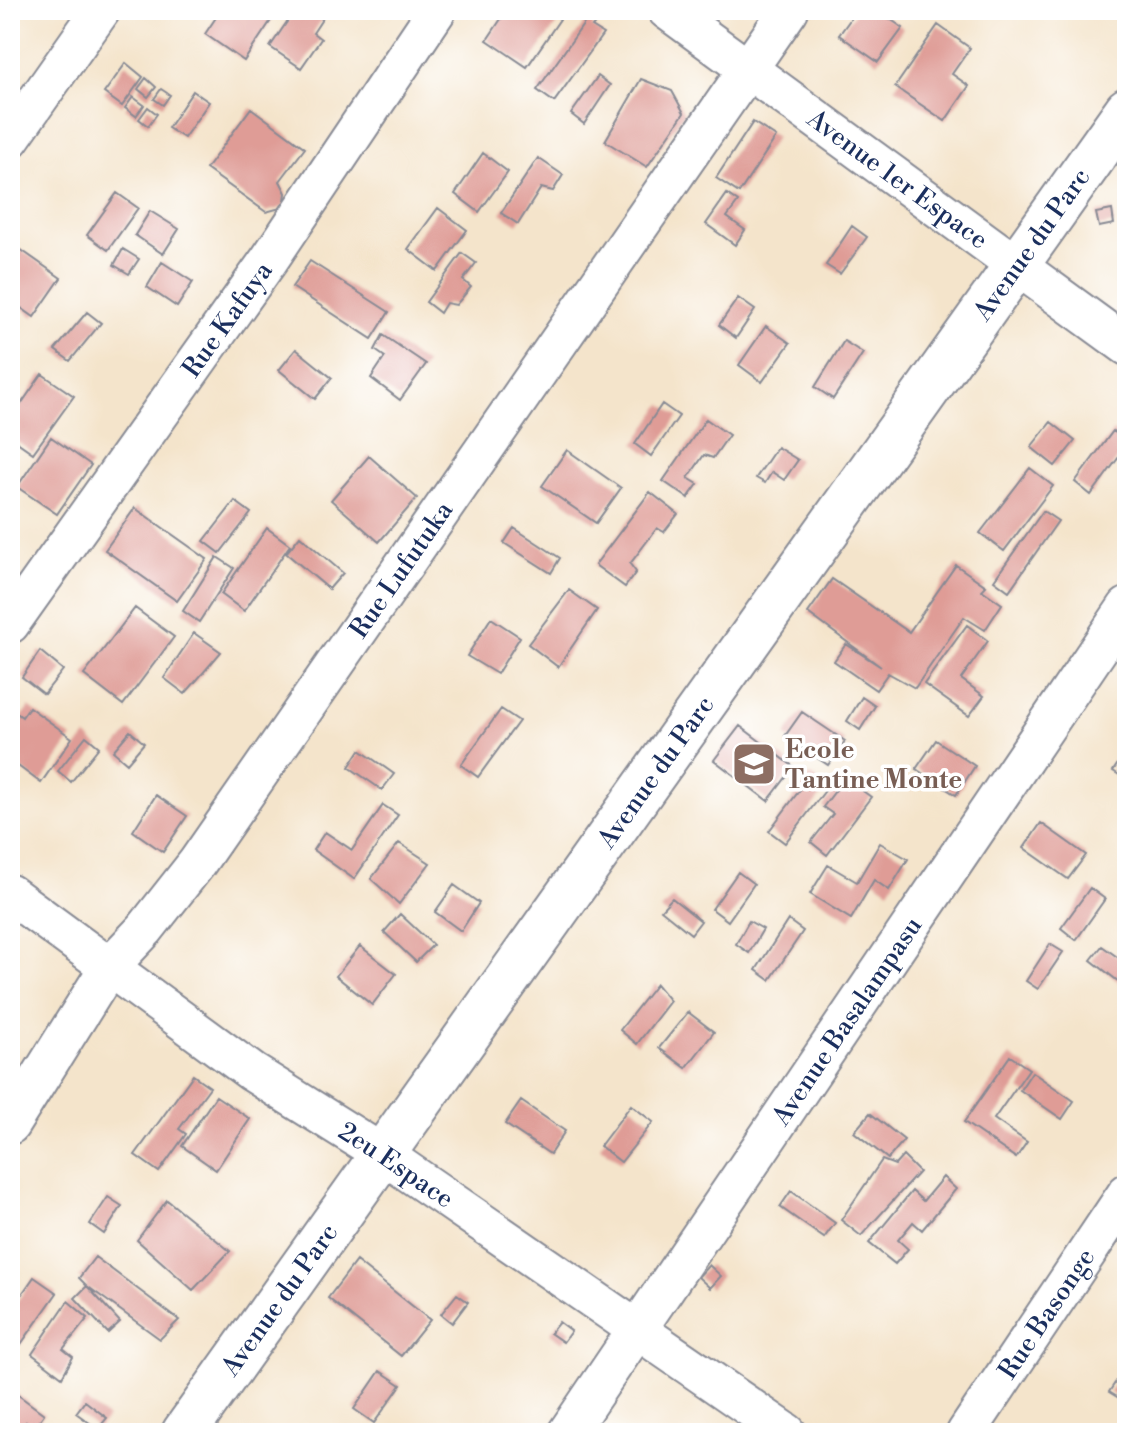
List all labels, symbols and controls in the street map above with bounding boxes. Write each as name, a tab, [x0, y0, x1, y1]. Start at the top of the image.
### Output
street label: Avenue 1er Espace	[800, 102, 994, 256]
street label: Avenue du Parc	[966, 162, 1097, 328]
street label: Rue Kafuya	[176, 255, 280, 384]
street label: Rue Lufutuka	[343, 495, 460, 645]
street label: Avenue du Parc	[590, 690, 721, 856]
place label: Ecole Tantine Monte	[785, 734, 962, 796]
school or university icon: Ecole Tantine Monte	[730, 740, 778, 788]
street label: Avenue Basalampasu	[765, 911, 929, 1133]
street label: 2eu Espace	[332, 1115, 460, 1215]
street label: Avenue du Parc	[214, 1218, 345, 1383]
street label: Rue Basonge	[992, 1243, 1102, 1385]

